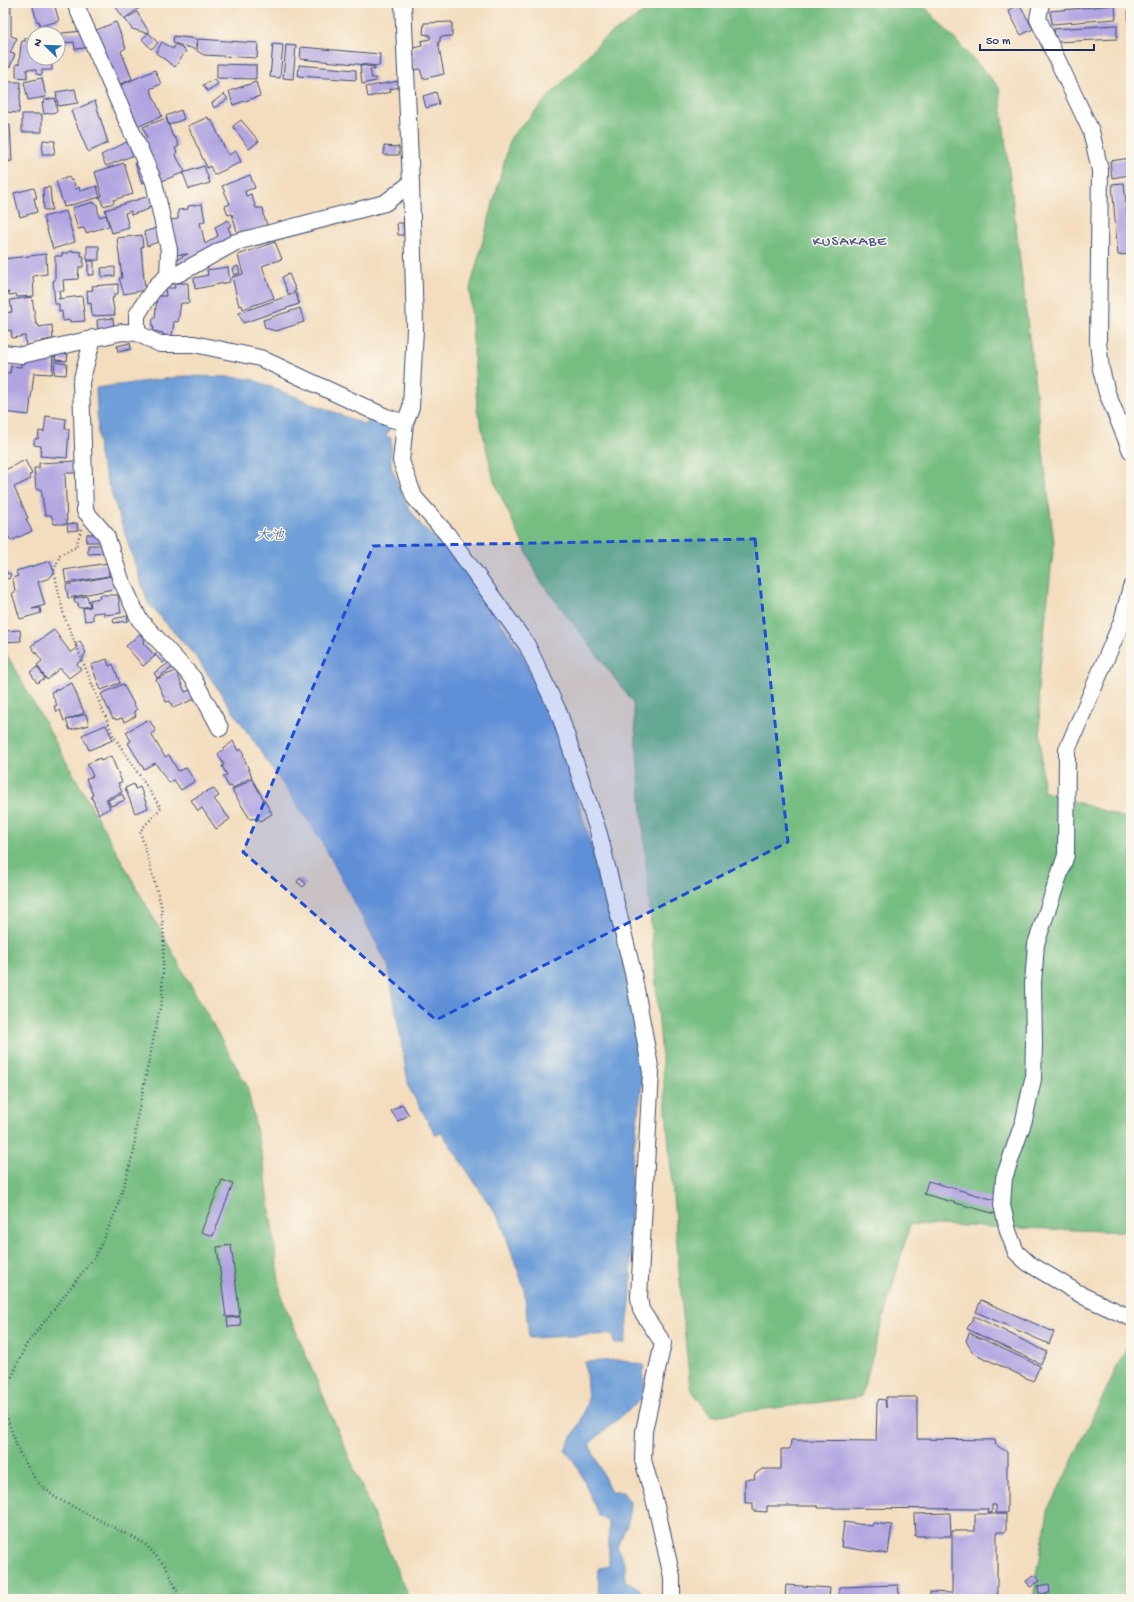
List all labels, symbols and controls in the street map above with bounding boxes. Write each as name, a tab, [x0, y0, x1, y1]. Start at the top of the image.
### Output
north arrow	[26, 26, 66, 66]
scale bar	[980, 26, 1094, 52]
text: 50 m	[986, 35, 1011, 49]
text: N	[32, 37, 46, 49]
district label: KUSAKABE	[813, 233, 887, 251]
water label: 大池	[256, 528, 285, 545]

